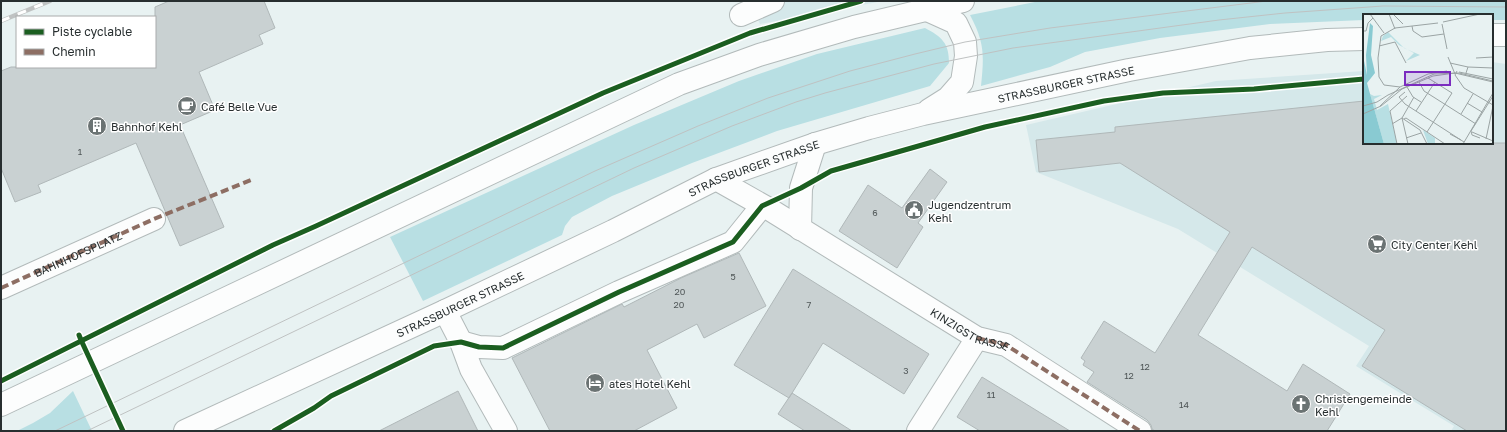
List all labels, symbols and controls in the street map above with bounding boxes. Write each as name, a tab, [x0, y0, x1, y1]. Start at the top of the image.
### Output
inset map	[1363, 14, 1493, 144]
legend	[16, 16, 156, 68]
text: Piste cyclable	[52, 24, 132, 39]
text: Chemin	[52, 44, 96, 59]
street label: STRASSBURGER STRASSE	[996, 63, 1136, 104]
cafe icon: Café Belle Vue	[176, 95, 198, 117]
place label: Café Belle Vue	[201, 100, 278, 113]
building icon: Bahnhof Kehl	[86, 115, 108, 137]
place label: Bahnhof Kehl	[111, 120, 183, 133]
street label: STRASSBURGER STRASSE	[686, 137, 821, 199]
house number: 1	[78, 146, 83, 157]
place label: Jugendzentrum Kehl	[928, 198, 1011, 224]
public building icon: Jugendzentrum Kehl	[903, 199, 925, 221]
house number: 6	[872, 207, 878, 218]
street label: BAHNHOFSPLATZ	[32, 228, 124, 279]
supermarket icon: City Center Kehl	[1366, 233, 1388, 255]
place label: City Center Kehl	[1391, 238, 1478, 251]
street label: STRASSBURGER STRASSE	[394, 268, 526, 339]
house number: 5	[730, 271, 736, 282]
house number: 20	[675, 286, 686, 297]
house number: 20	[674, 299, 685, 310]
house number: 7	[807, 299, 812, 310]
street label: KINZIGSTRASSE	[929, 305, 1013, 353]
house number: 12	[1140, 361, 1150, 372]
house number: 3	[903, 365, 909, 376]
house number: 12	[1124, 370, 1134, 381]
hotel icon: ates Hotel Kehl	[584, 372, 606, 394]
place label: ates Hotel Kehl	[609, 377, 691, 390]
house number: 11	[987, 389, 996, 400]
place label: Christengemeinde Kehl	[1315, 392, 1412, 418]
church icon: Christengemeinde Kehl	[1290, 393, 1312, 415]
house number: 14	[1179, 399, 1189, 410]

